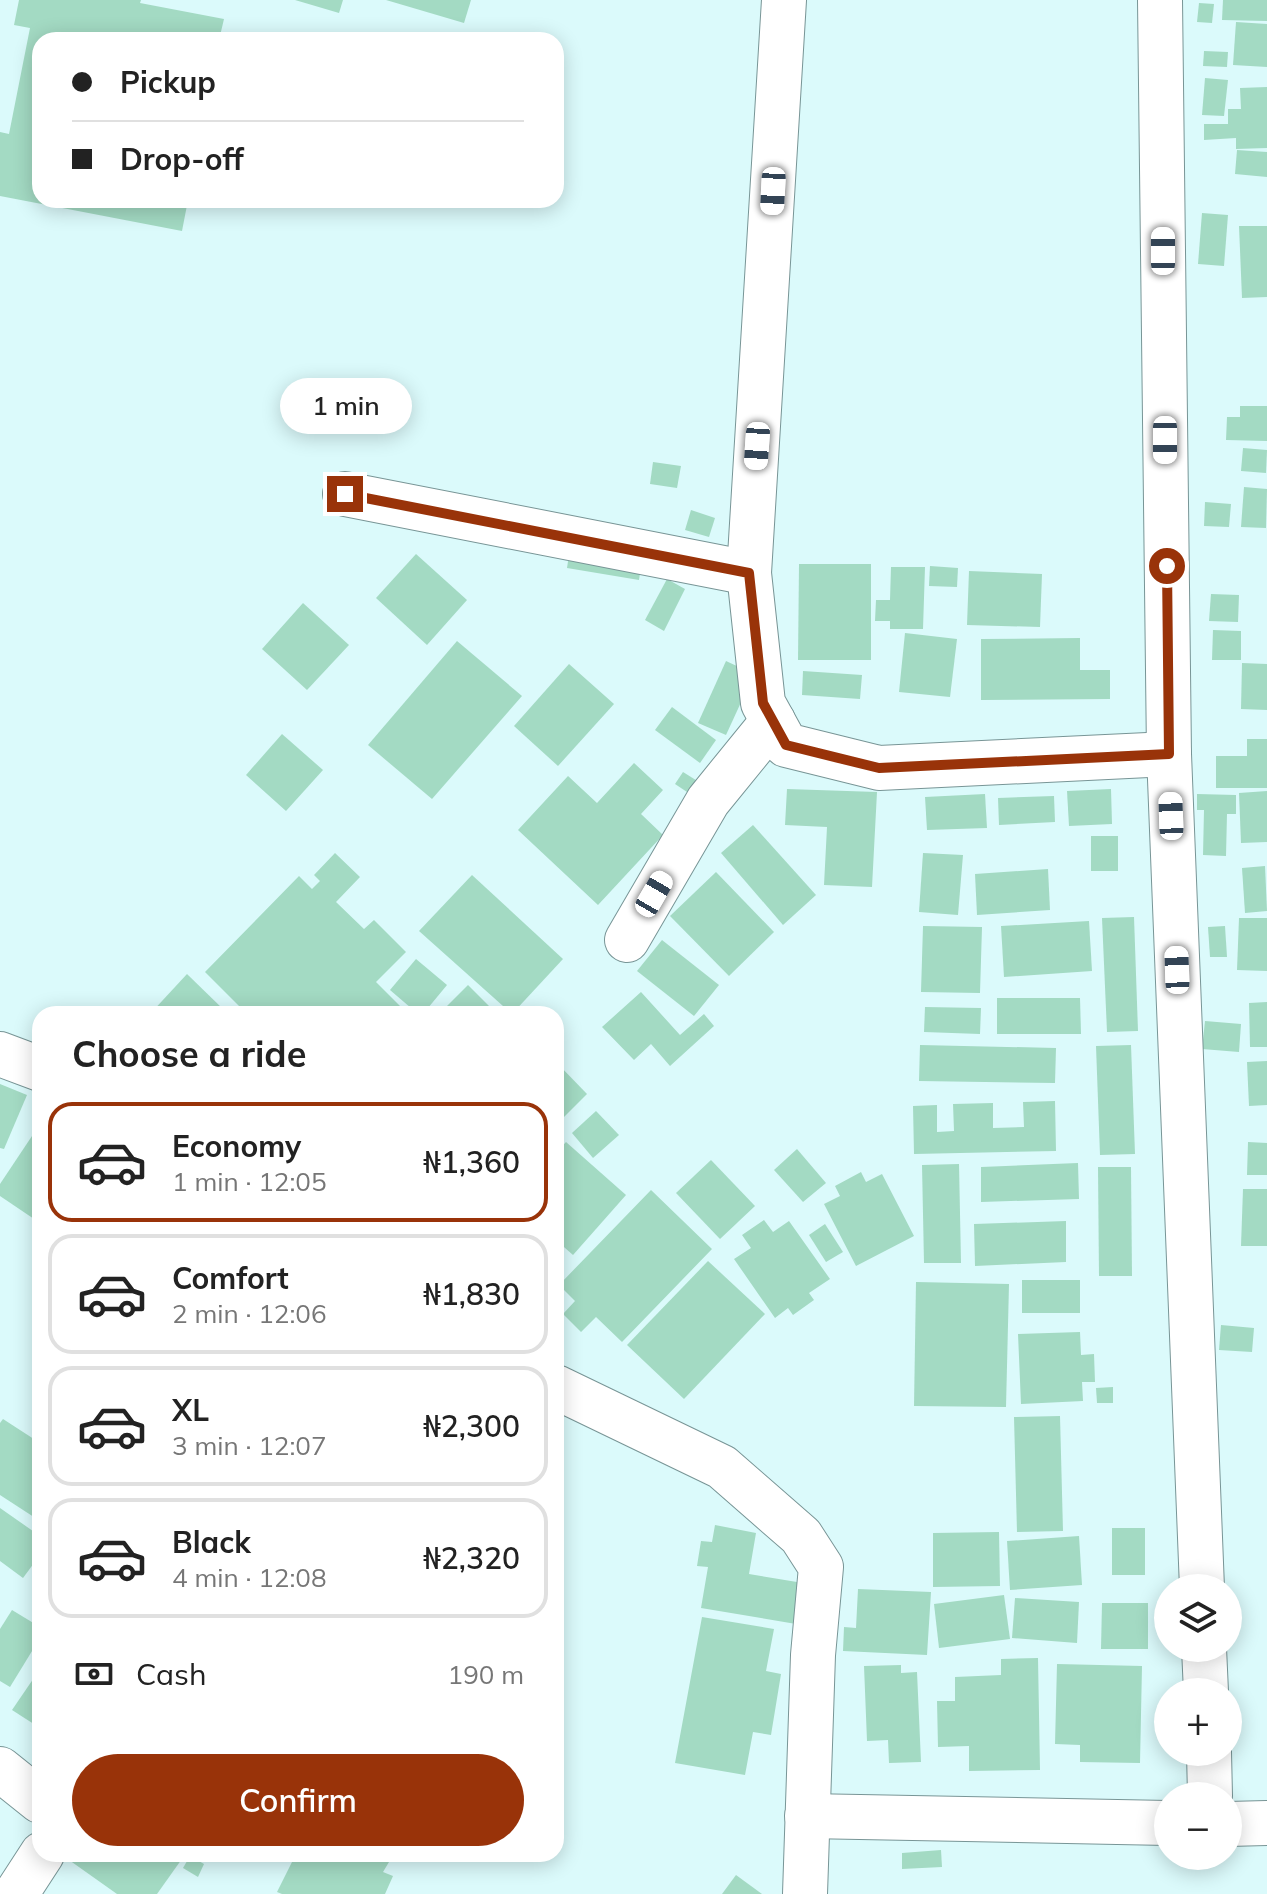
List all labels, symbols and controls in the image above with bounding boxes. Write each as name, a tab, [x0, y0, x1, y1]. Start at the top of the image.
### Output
text: Pickup	[120, 63, 216, 101]
text: Drop-off	[120, 140, 244, 178]
car	[760, 166, 786, 216]
car	[1151, 227, 1175, 275]
callout: 1 min	[279, 378, 411, 434]
text: 1 min	[312, 389, 380, 422]
car	[1153, 416, 1177, 464]
car	[743, 421, 771, 471]
route end	[327, 476, 363, 512]
route start	[1149, 548, 1185, 584]
car	[1158, 792, 1184, 840]
car	[632, 867, 676, 921]
car	[1164, 946, 1190, 994]
text: Choose a ride	[72, 1031, 306, 1076]
icon: car	[76, 1126, 148, 1198]
text: Economy	[172, 1127, 301, 1165]
text: ₦1,360	[423, 1143, 520, 1181]
text: 1 min · 12:05	[172, 1165, 327, 1198]
icon: car	[76, 1258, 148, 1330]
text: Comfort	[172, 1259, 289, 1297]
text: ₦1,830	[423, 1275, 520, 1313]
text: 2 min · 12:06	[172, 1297, 327, 1330]
icon: car	[76, 1390, 148, 1462]
text: XL	[172, 1391, 209, 1429]
text: ₦2,300	[423, 1407, 520, 1445]
text: 3 min · 12:07	[172, 1429, 327, 1462]
icon: car	[76, 1522, 148, 1594]
text: Black	[172, 1523, 251, 1561]
text: ₦2,320	[423, 1539, 520, 1577]
text: 4 min · 12:08	[172, 1561, 327, 1594]
map controls	[1154, 1574, 1242, 1870]
button: layers	[1154, 1574, 1242, 1662]
icon: cash	[72, 1652, 116, 1696]
text: Cash	[136, 1655, 207, 1693]
text: 190 m	[448, 1658, 524, 1691]
button: +	[1154, 1678, 1242, 1766]
button: Confirm	[72, 1754, 524, 1846]
button: −	[1154, 1782, 1242, 1870]

